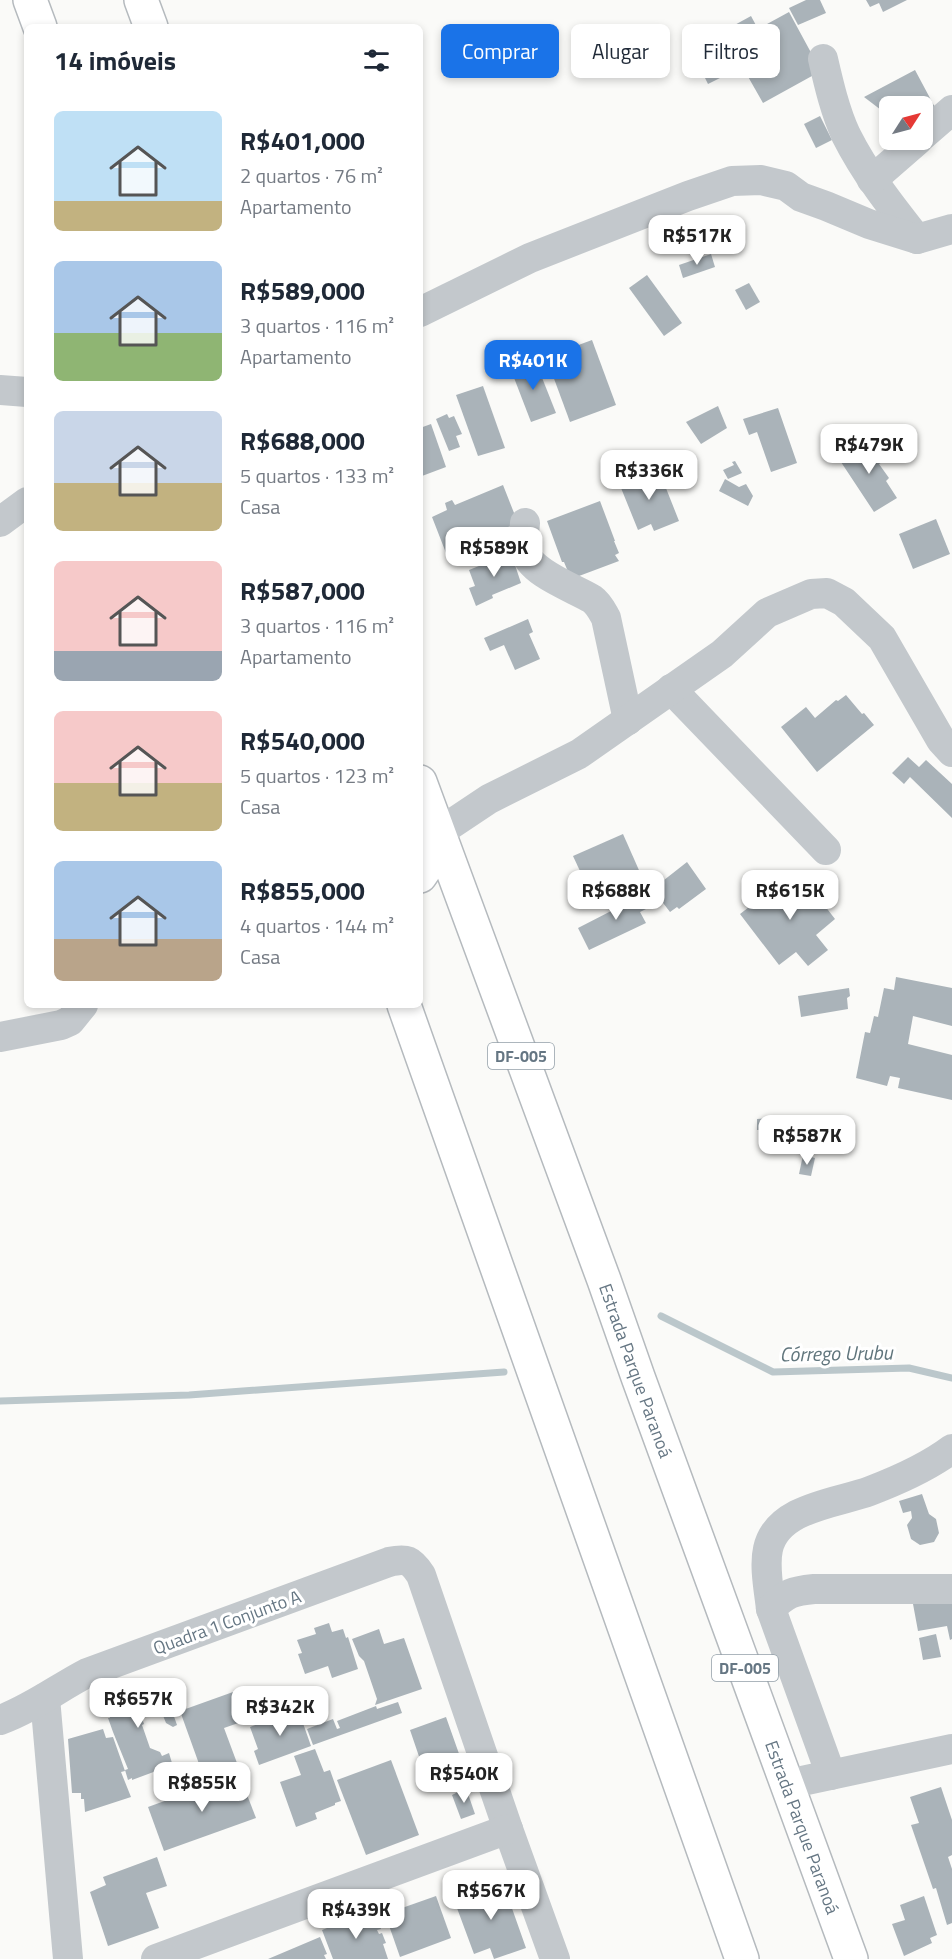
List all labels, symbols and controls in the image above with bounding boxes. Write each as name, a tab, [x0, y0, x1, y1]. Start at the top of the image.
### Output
chip: Comprar	[441, 24, 559, 78]
chip: Alugar	[571, 24, 670, 78]
chip: Filtros	[682, 24, 780, 78]
text: 14 imóveis	[54, 41, 176, 80]
icon: filters	[360, 44, 393, 77]
north arrow	[879, 96, 933, 150]
map controls	[879, 96, 933, 150]
text: R$401,000	[240, 121, 365, 160]
icon: home	[102, 135, 174, 207]
text: 2 quartos · 76 m²	[240, 160, 383, 191]
text: Apartamento	[240, 191, 352, 222]
pin: R$517K	[648, 215, 746, 266]
text: R$517K	[662, 219, 732, 250]
text: R$589,000	[240, 271, 365, 310]
icon: home	[102, 285, 174, 357]
text: 3 quartos · 116 m²	[240, 310, 394, 341]
pin: R$401K	[484, 340, 582, 391]
text: Apartamento	[240, 341, 352, 372]
text: R$401K	[498, 344, 568, 375]
text: R$688,000	[240, 421, 365, 460]
pin: R$479K	[820, 424, 918, 475]
text: R$479K	[834, 428, 904, 459]
icon: home	[102, 435, 174, 507]
pin: R$336K	[600, 450, 698, 501]
text: R$336K	[614, 454, 684, 485]
text: 5 quartos · 133 m²	[240, 460, 394, 491]
text: Casa	[240, 491, 280, 522]
pin: R$589K	[445, 527, 543, 578]
text: R$589K	[459, 531, 529, 562]
text: R$587,000	[240, 571, 365, 610]
icon: home	[102, 585, 174, 657]
text: 3 quartos · 116 m²	[240, 610, 394, 641]
text: Apartamento	[240, 641, 352, 672]
text: R$540,000	[240, 721, 365, 760]
icon: home	[102, 735, 174, 807]
text: 5 quartos · 123 m²	[240, 760, 394, 791]
text: Casa	[240, 791, 280, 822]
pin: R$688K	[567, 870, 665, 921]
pin: R$615K	[741, 870, 839, 921]
text: R$855,000	[240, 871, 365, 910]
text: R$688K	[581, 874, 651, 905]
text: R$615K	[755, 874, 825, 905]
icon: home	[102, 885, 174, 957]
text: 4 quartos · 144 m²	[240, 910, 394, 941]
text: Casa	[240, 941, 280, 972]
road number: DF-005	[488, 1043, 554, 1069]
pin: R$587K	[758, 1115, 856, 1166]
text: R$587K	[772, 1119, 842, 1150]
street label: Estrada Parque Paranoá	[593, 1280, 680, 1461]
water label: Córrego Urubu	[779, 1336, 894, 1369]
street label: Quadra 1 Conjunto A	[149, 1583, 305, 1661]
road number: DF-005	[712, 1655, 778, 1681]
pin: R$657K	[89, 1678, 187, 1729]
text: R$657K	[103, 1682, 173, 1713]
pin: R$342K	[231, 1686, 329, 1737]
text: R$342K	[245, 1690, 315, 1721]
street label: Estrada Parque Paranoá	[759, 1736, 847, 1918]
pin: R$540K	[415, 1753, 513, 1804]
text: R$540K	[429, 1757, 499, 1788]
pin: R$855K	[153, 1762, 251, 1813]
text: R$855K	[167, 1766, 237, 1797]
pin: R$567K	[442, 1870, 540, 1921]
text: R$567K	[456, 1874, 526, 1905]
pin: R$439K	[307, 1889, 405, 1940]
text: R$439K	[321, 1893, 391, 1924]

